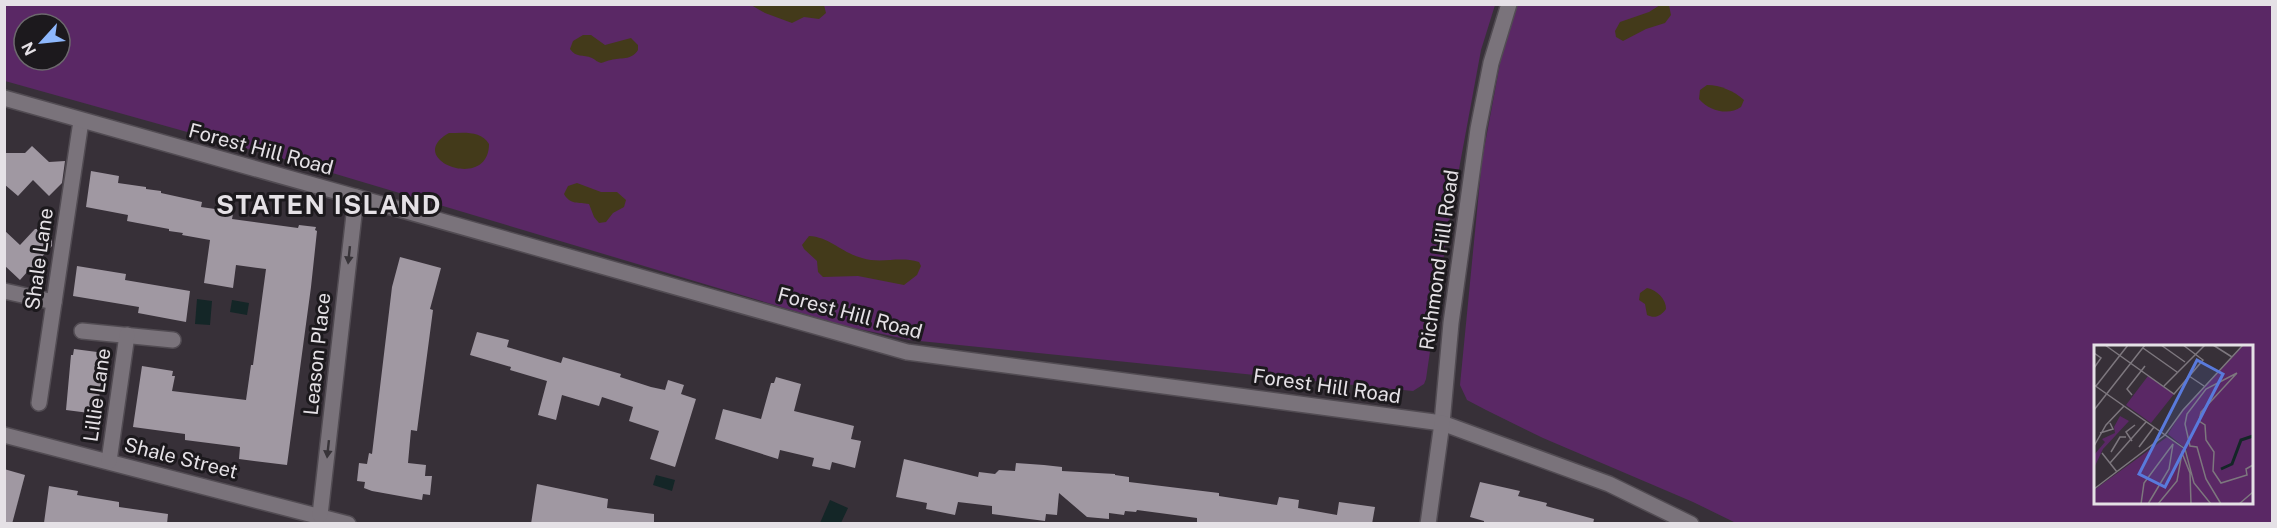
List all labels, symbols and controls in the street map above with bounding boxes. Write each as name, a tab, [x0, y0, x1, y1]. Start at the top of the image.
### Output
north arrow	[12, 12, 72, 72]
text: N	[18, 39, 40, 58]
street label: Forest Hill Road	[186, 118, 336, 180]
street label: Richmond Hill Road	[1414, 168, 1464, 352]
district label: STATEN ISLAND	[216, 189, 442, 220]
street label: Shale Lane	[20, 206, 58, 312]
one-way arrow	[344, 246, 354, 265]
street label: Forest Hill Road	[775, 282, 925, 344]
street label: Leason Place	[299, 292, 335, 416]
inset map	[2094, 345, 2253, 504]
street label: Lillie Lane	[79, 347, 115, 443]
street label: Forest Hill Road	[1252, 364, 1402, 408]
street label: Shale Street	[122, 432, 240, 484]
one-way arrow	[323, 440, 333, 459]

